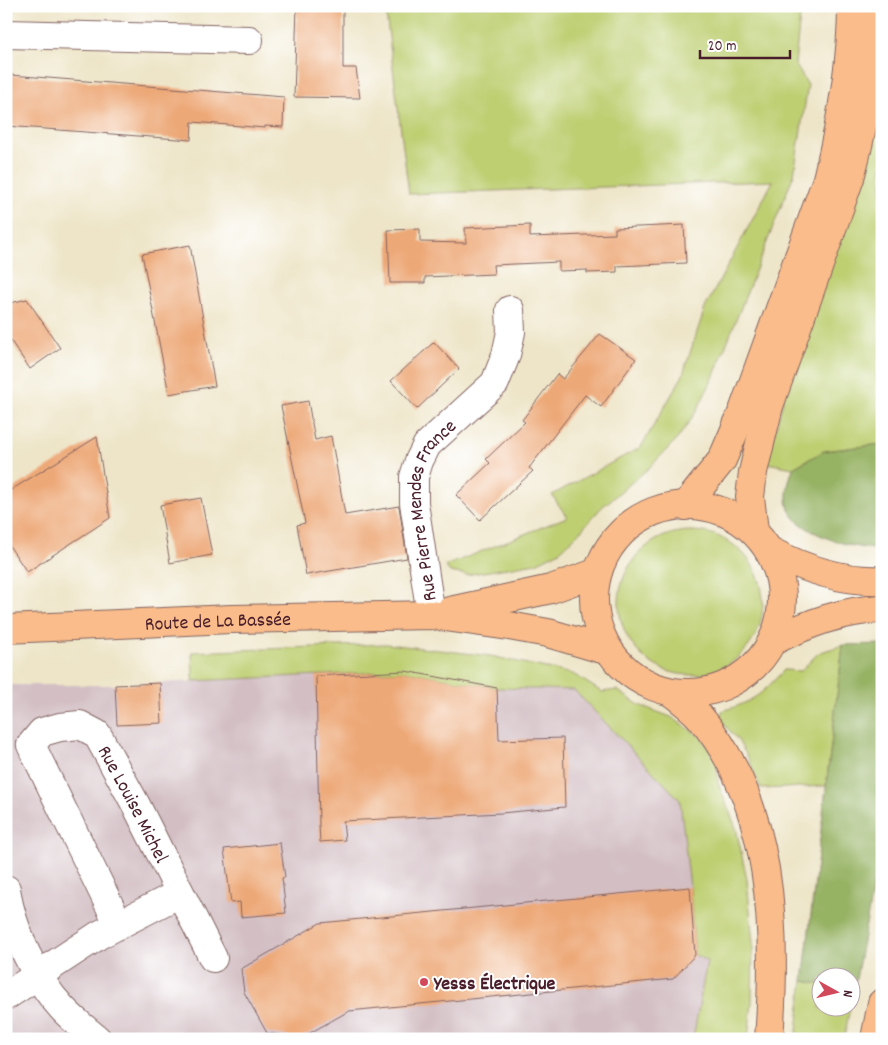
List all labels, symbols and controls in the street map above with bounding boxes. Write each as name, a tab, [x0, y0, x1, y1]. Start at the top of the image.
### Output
scale bar	[700, 28, 790, 60]
text: 20 m	[708, 36, 736, 58]
street label: Rue Pierre Mendes France	[403, 414, 464, 603]
street label: Route de La Bassée	[144, 607, 291, 640]
street label: Rue Louise Michel	[89, 741, 174, 869]
north arrow	[810, 968, 860, 1018]
place label: Yesss Électrique	[433, 971, 556, 999]
marker: Yesss Électrique	[418, 976, 430, 988]
text: N	[836, 989, 857, 998]

